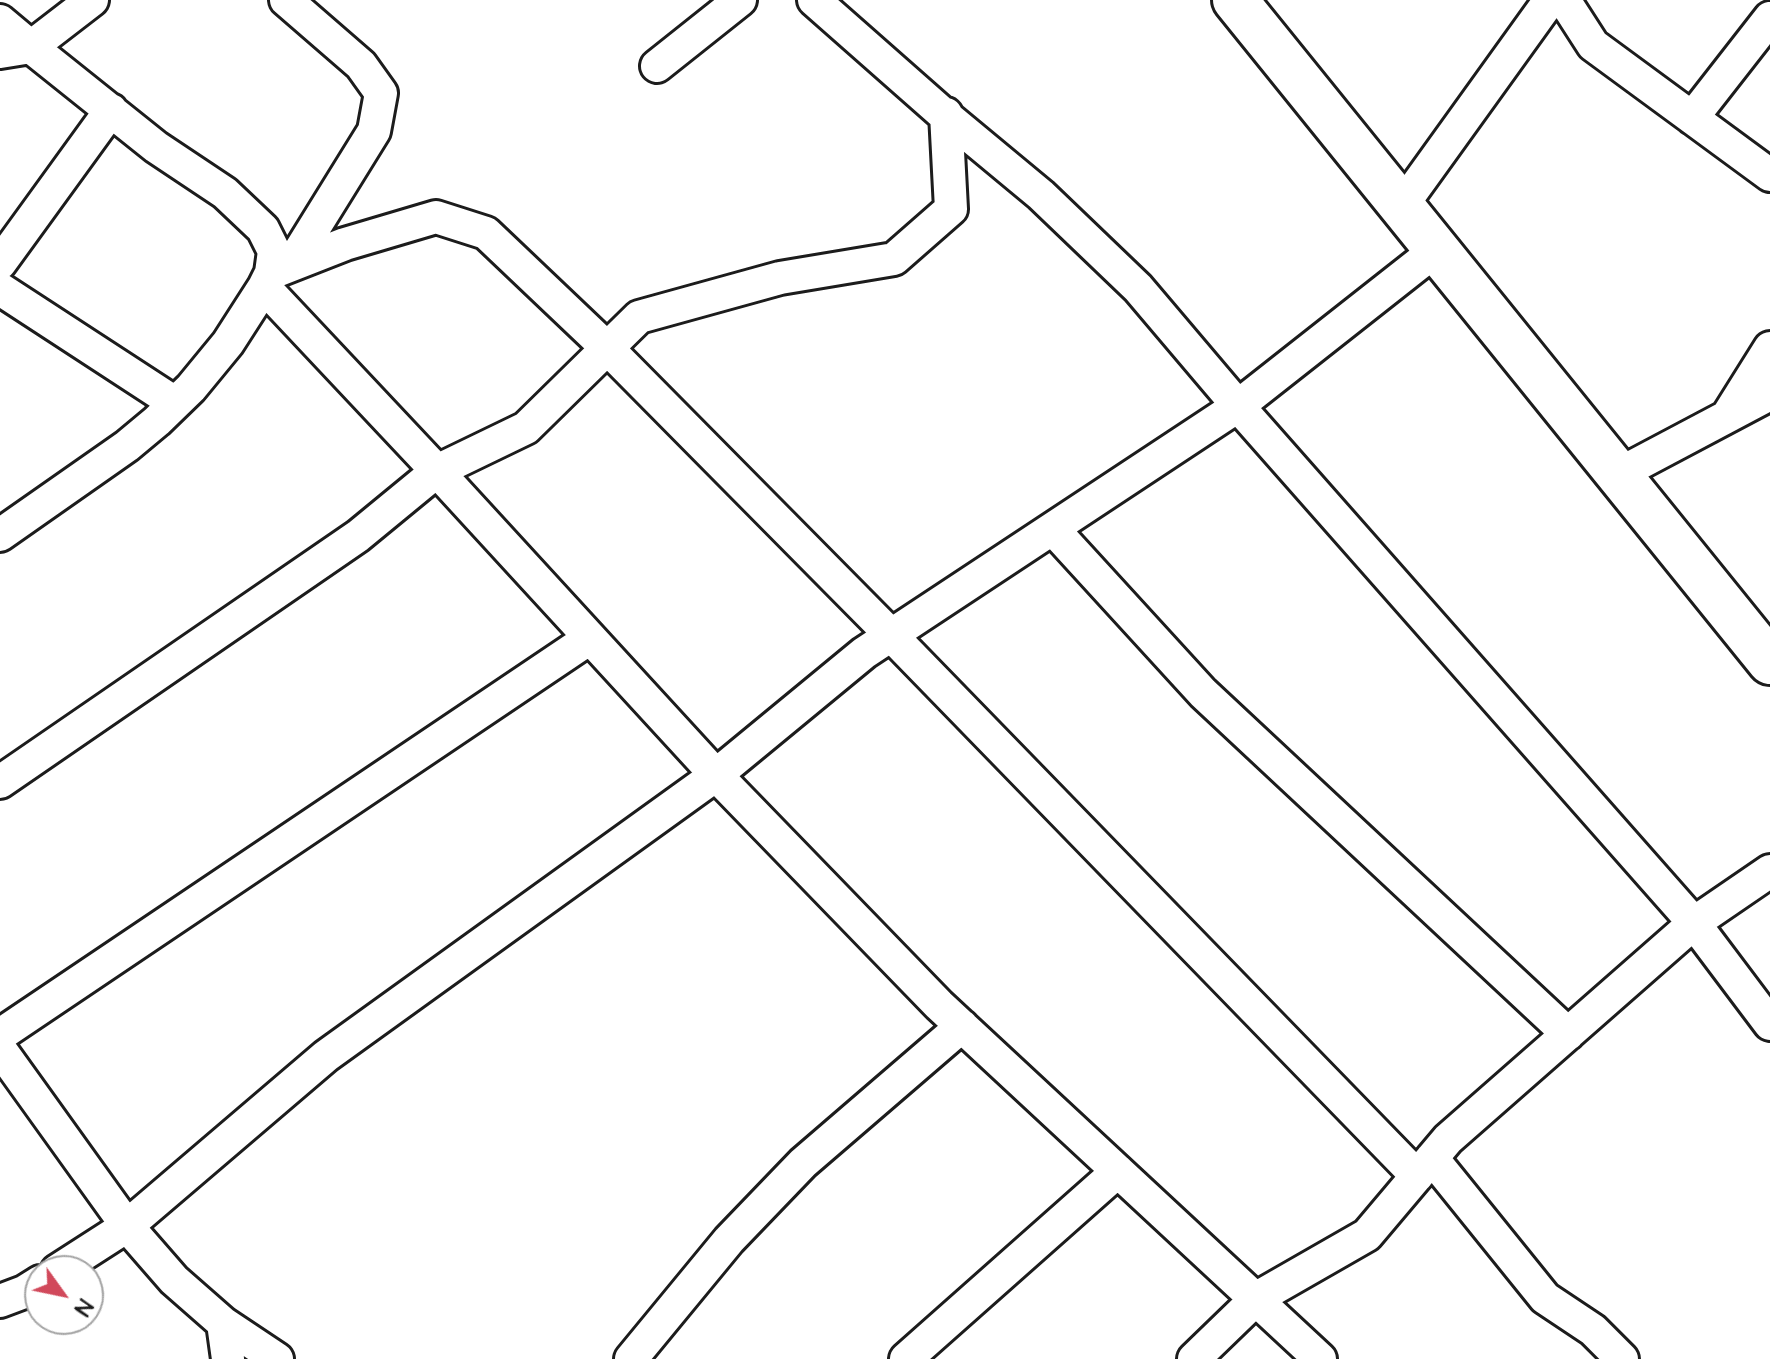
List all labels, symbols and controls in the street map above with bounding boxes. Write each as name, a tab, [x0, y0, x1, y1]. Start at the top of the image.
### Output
north arrow	[24, 1255, 104, 1335]
text: N	[66, 1293, 100, 1321]

